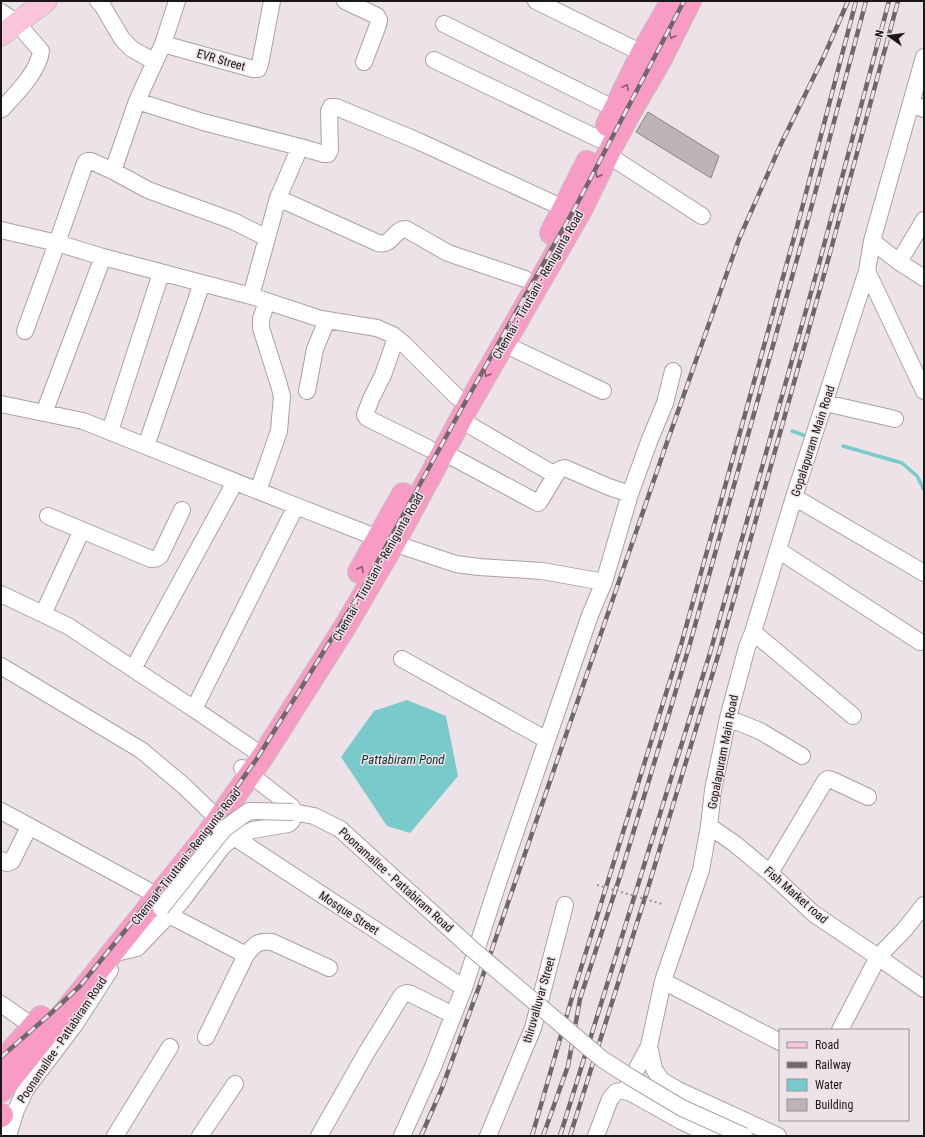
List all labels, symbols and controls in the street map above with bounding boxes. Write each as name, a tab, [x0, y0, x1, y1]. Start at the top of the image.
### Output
north arrow	[869, 16, 909, 56]
text: N	[873, 29, 887, 39]
one-way arrow	[669, 32, 677, 39]
street label: EVR Street	[195, 46, 247, 74]
one-way arrow	[621, 84, 629, 92]
one-way arrow	[595, 171, 603, 178]
street label: Chennai - Tiruttani - Renigunta Road	[490, 208, 586, 362]
one-way arrow	[484, 370, 491, 377]
street label: Gopalapuram Main Road	[788, 384, 838, 498]
street label: Chennai - Tiruttani - Renigunta Road	[330, 490, 426, 644]
one-way arrow	[356, 566, 363, 573]
street label: Gopalapuram Main Road	[705, 694, 741, 810]
water label: Pattabiram Pond	[361, 752, 445, 767]
street label: Chennai - Tiruttani - Renigunta Road	[128, 786, 244, 928]
street label: Poonamallee - Pattabiram Road	[336, 825, 456, 935]
street label: Fish Market road	[761, 864, 831, 926]
street label: Mosque Street	[316, 888, 382, 938]
street label: thiruvalluvar Street	[520, 955, 558, 1045]
street label: Poonamallee - Pattabiram Road	[15, 974, 110, 1106]
legend	[779, 1029, 909, 1121]
text: Road	[815, 1038, 839, 1052]
text: Railway	[815, 1058, 851, 1072]
text: Water	[815, 1078, 843, 1092]
text: Building	[815, 1098, 853, 1112]

